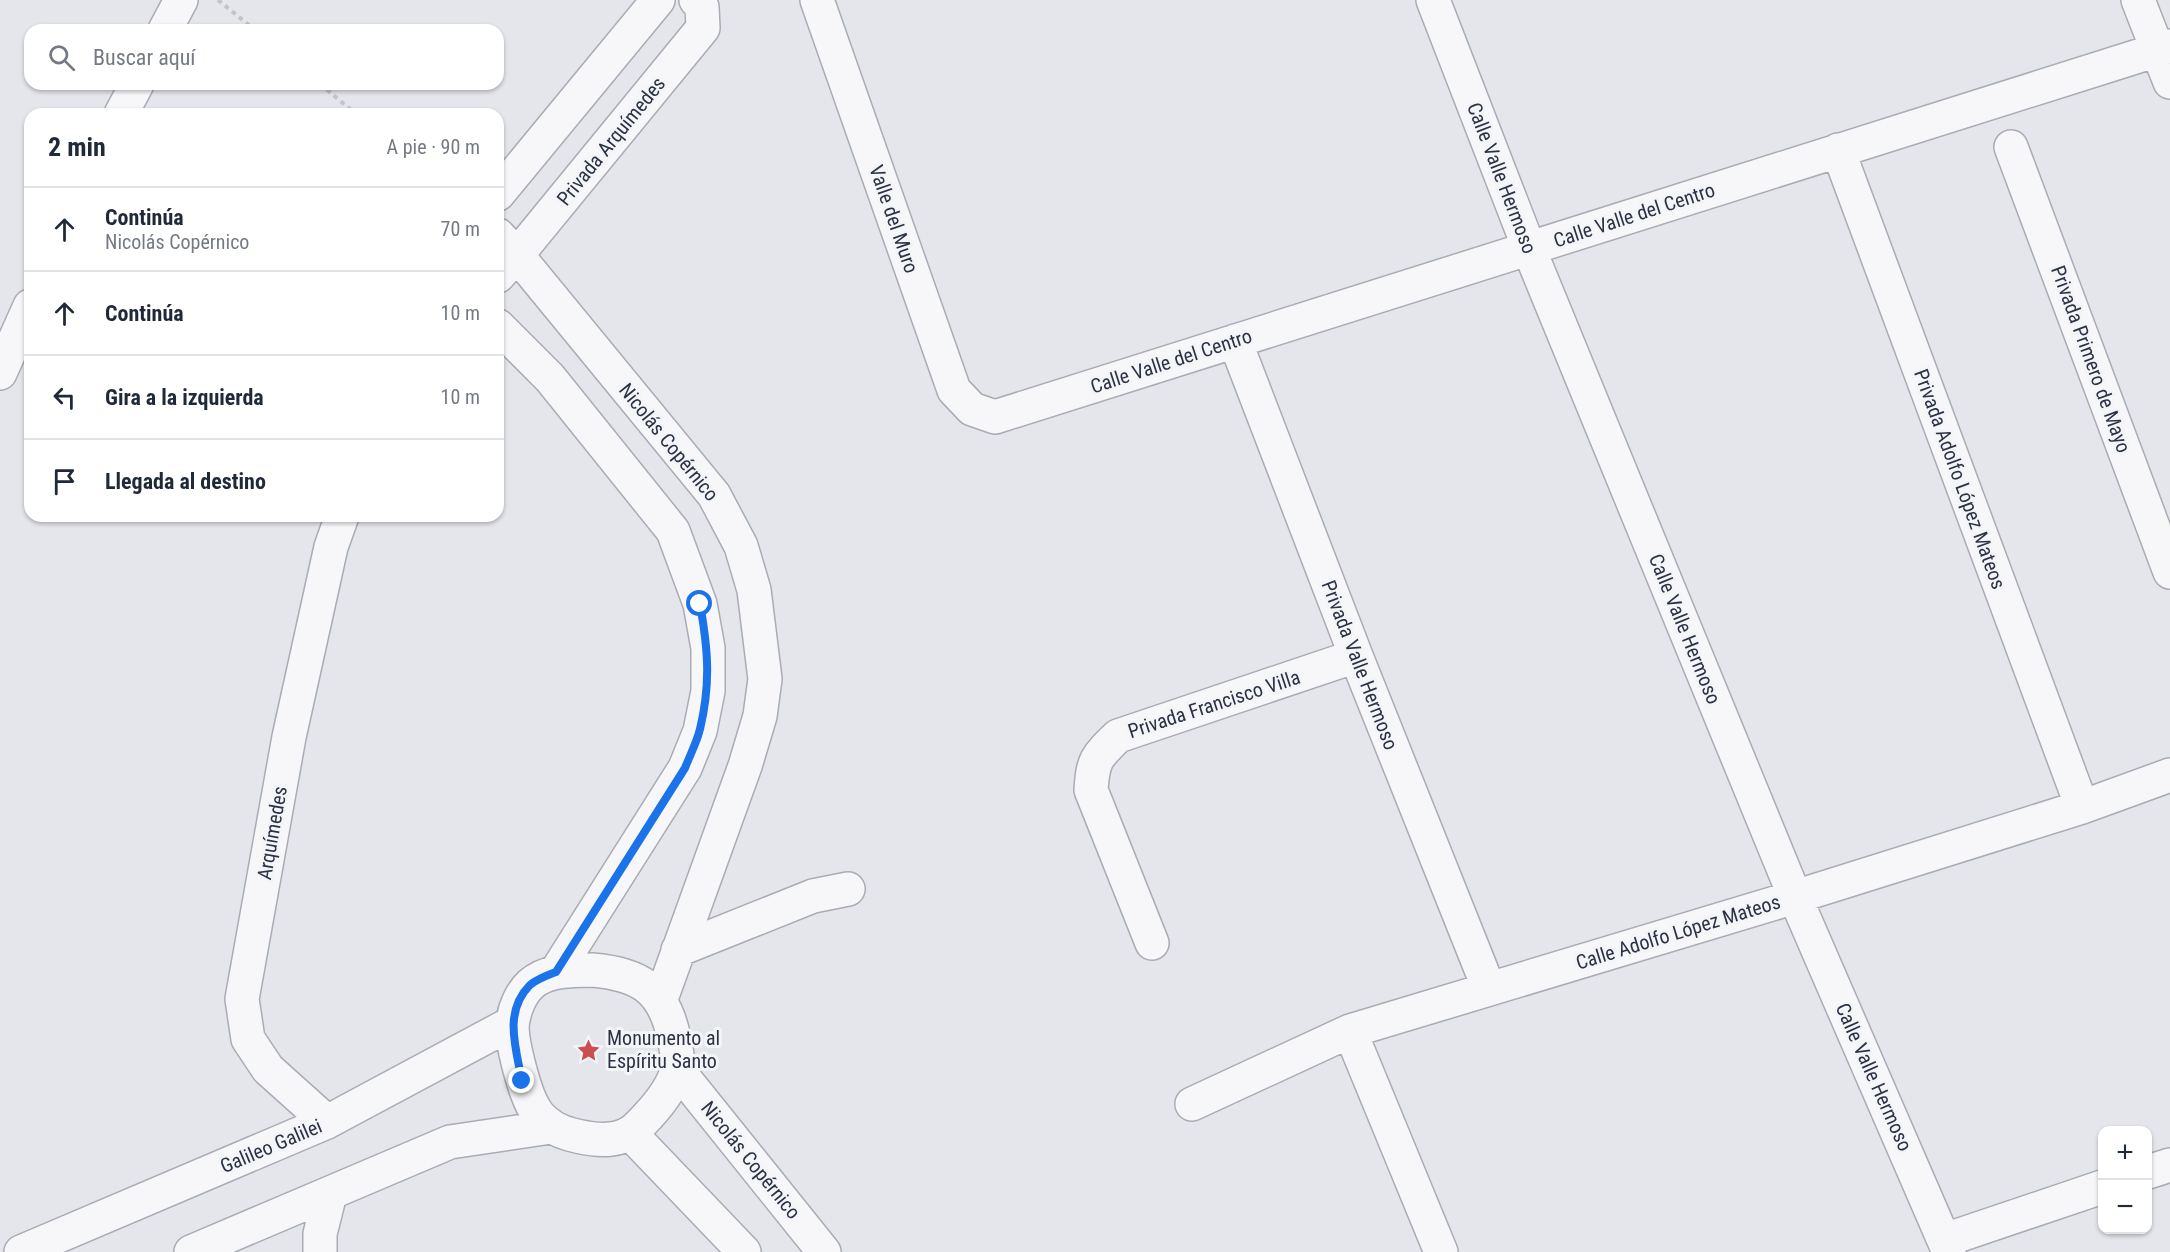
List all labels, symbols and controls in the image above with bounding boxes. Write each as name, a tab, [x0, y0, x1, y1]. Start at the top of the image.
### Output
search box	[24, 24, 504, 90]
icon: search	[45, 41, 78, 74]
text: Buscar aquí	[93, 45, 196, 70]
street label: Privada Arquímedes	[552, 72, 670, 210]
street label: Calle Valle Hermoso	[1462, 99, 1542, 257]
text: 2 min	[48, 132, 106, 162]
text: A pie · 90 m	[387, 135, 480, 159]
street label: Valle del Muro	[864, 162, 924, 276]
street label: Calle Valle del Centro	[1550, 178, 1718, 252]
text: Continúa	[105, 205, 184, 230]
icon: ahead	[48, 213, 81, 246]
text: 70 m	[441, 217, 480, 241]
text: Nicolás Copérnico	[105, 230, 249, 254]
street label: Privada Primero de Mayo	[2046, 262, 2136, 456]
icon: ahead	[48, 297, 81, 330]
text: Continúa	[105, 301, 184, 326]
text: 10 m	[441, 301, 480, 325]
street label: Calle Valle del Centro	[1087, 324, 1255, 398]
street label: Privada Adolfo López Mateos	[1909, 366, 2011, 592]
street label: Nicolás Copérnico	[614, 378, 724, 506]
icon: left	[48, 381, 81, 414]
text: Gira a la izquierda	[105, 385, 264, 410]
text: 10 m	[441, 385, 480, 409]
icon: arrive	[48, 465, 81, 498]
text: Llegada al destino	[105, 469, 266, 494]
street label: Calle Valle Hermoso	[1644, 550, 1726, 708]
street label: Privada Valle Hermoso	[1317, 577, 1403, 753]
route start	[686, 590, 712, 616]
street label: Privada Francisco Villa	[1125, 665, 1303, 743]
street label: Arquímedes	[252, 784, 292, 882]
street label: Calle Adolfo López Mateos	[1573, 889, 1783, 975]
street label: Calle Valle Hermoso	[1831, 999, 1917, 1155]
place label: Monumento al Espíritu Santo	[607, 1026, 720, 1073]
place icon: Monumento al Espíritu Santo	[576, 1037, 602, 1063]
route end	[508, 1067, 534, 1093]
street label: Nicolás Copérnico	[696, 1096, 806, 1224]
street label: Galileo Galilei	[216, 1114, 326, 1178]
map controls	[2098, 1126, 2152, 1234]
button: +	[2098, 1126, 2152, 1180]
button: −	[2098, 1180, 2152, 1234]

